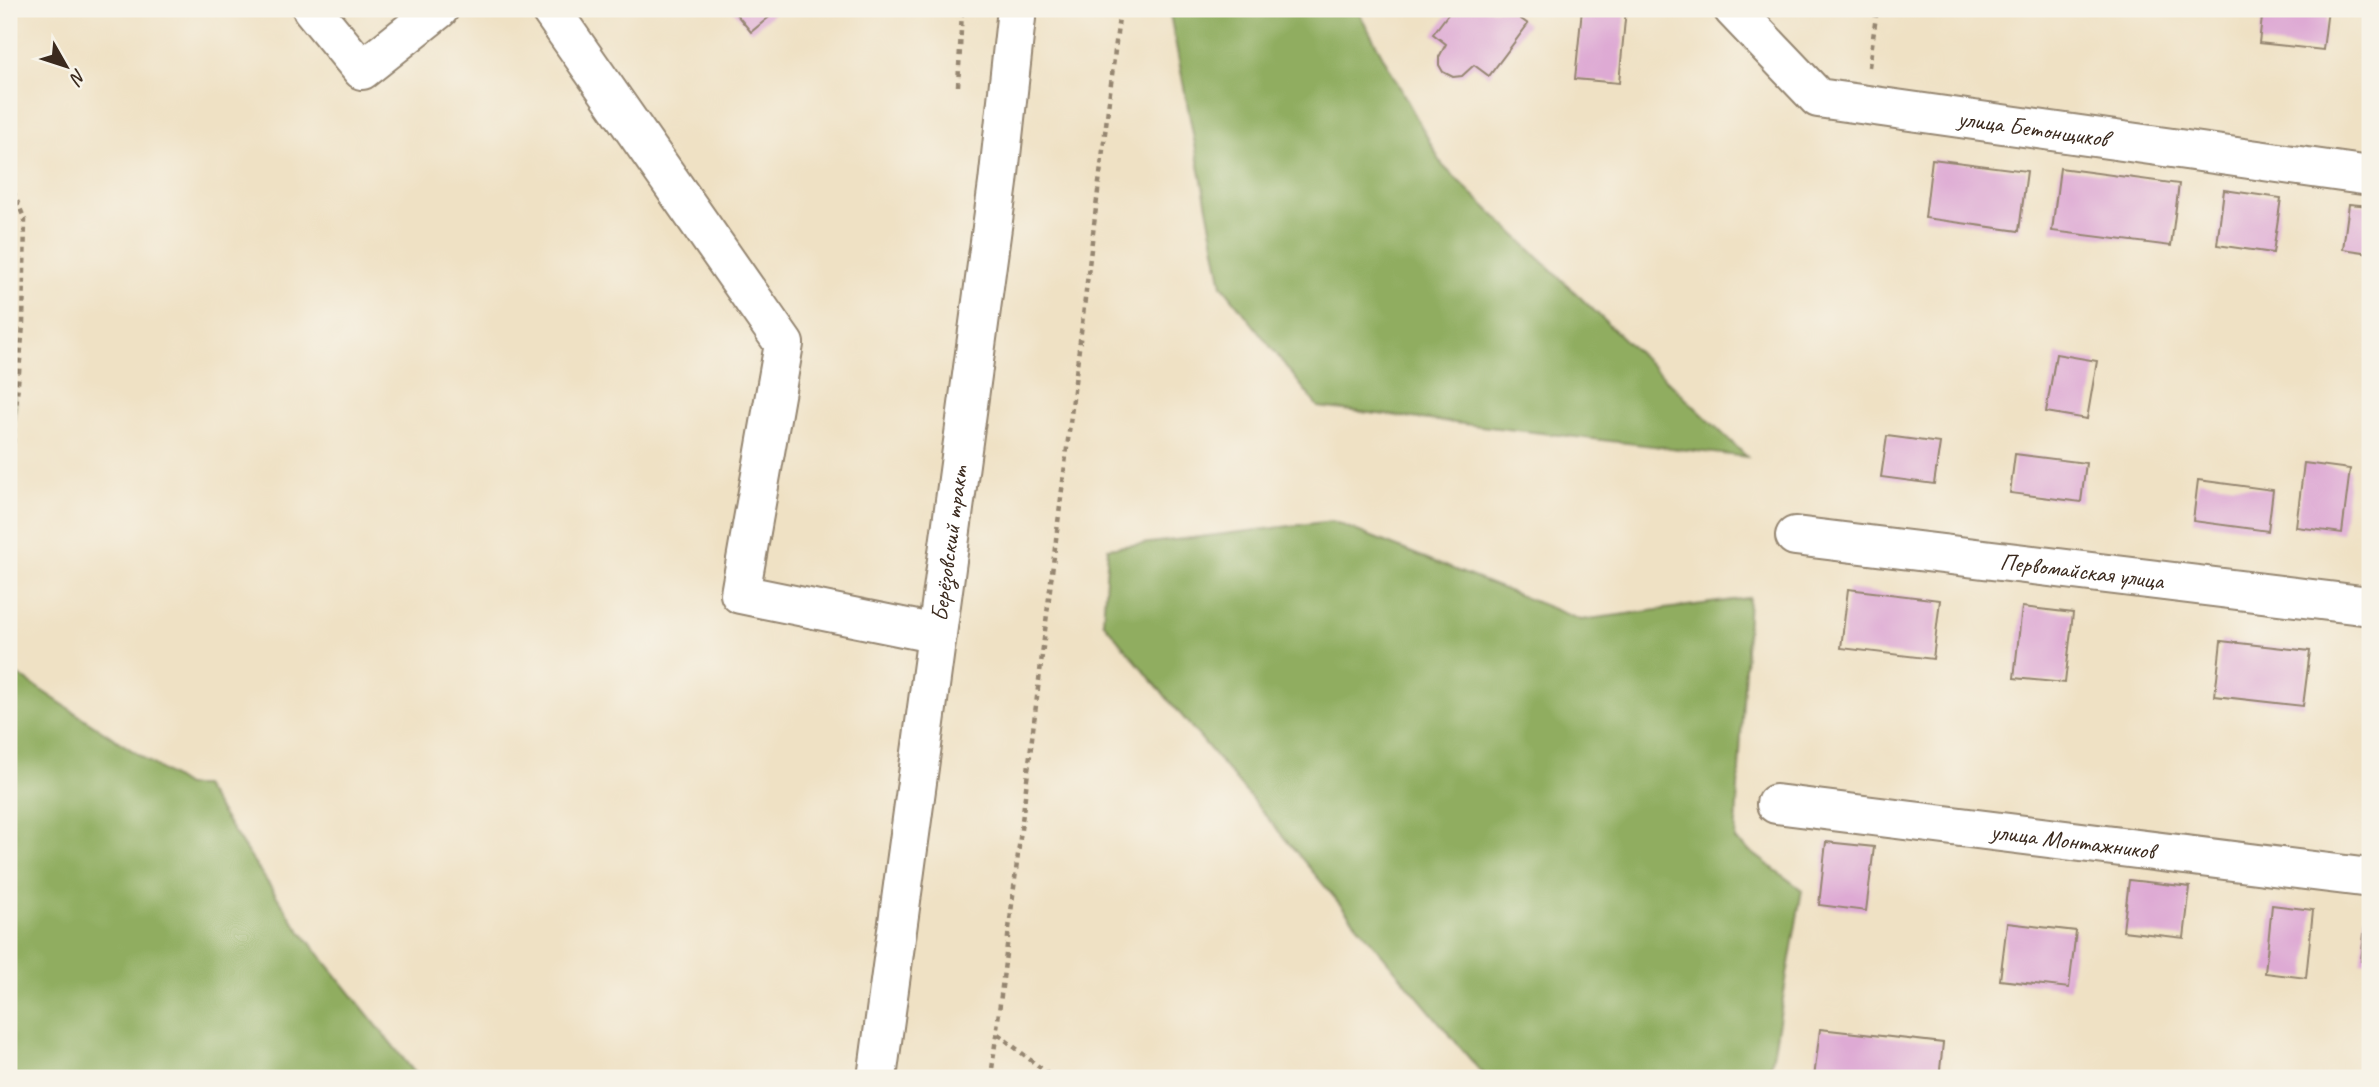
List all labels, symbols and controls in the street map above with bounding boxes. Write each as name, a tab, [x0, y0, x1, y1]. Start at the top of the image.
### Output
north arrow	[32, 32, 102, 102]
text: N	[63, 64, 91, 91]
street label: улица Бетонщиков	[1954, 103, 2115, 155]
street label: Берёзовский тракт	[924, 463, 975, 623]
street label: Первомайская улица	[1998, 546, 2167, 596]
street label: улица Монтажников	[1987, 816, 2160, 867]

